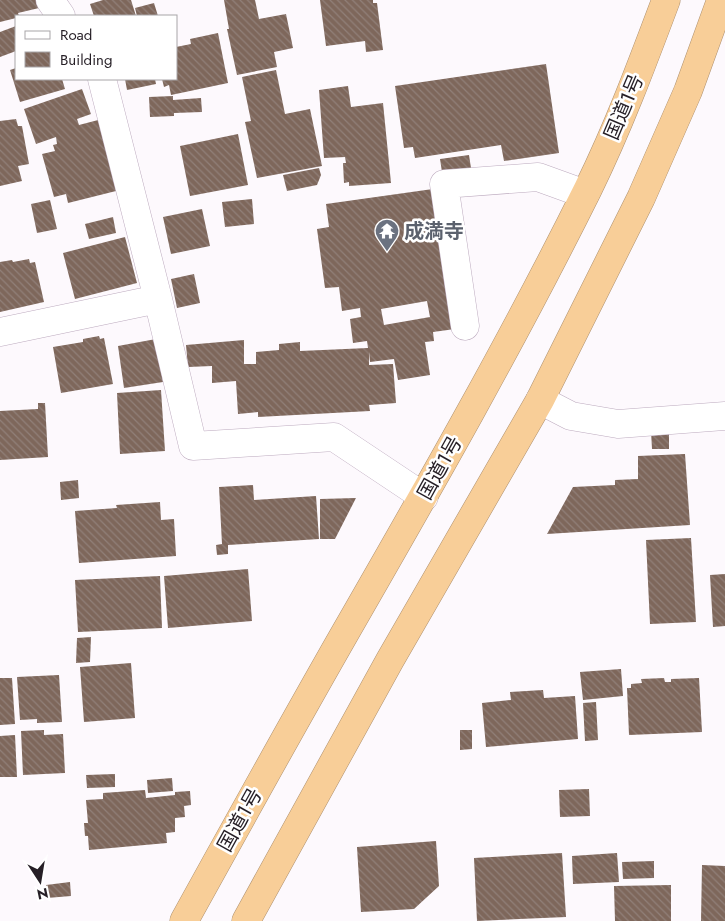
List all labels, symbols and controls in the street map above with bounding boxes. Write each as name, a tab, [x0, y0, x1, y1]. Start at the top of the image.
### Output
legend	[15, 15, 178, 80]
text: Road	[60, 24, 92, 46]
text: Building	[60, 49, 112, 71]
street label: 国道1号	[597, 70, 651, 144]
place label: 成満寺	[404, 217, 464, 246]
temple icon: 成満寺	[374, 218, 400, 252]
street label: 国道1号	[411, 431, 469, 505]
street label: 国道1号	[211, 783, 269, 857]
north arrow	[15, 856, 65, 906]
text: N	[35, 883, 50, 905]

